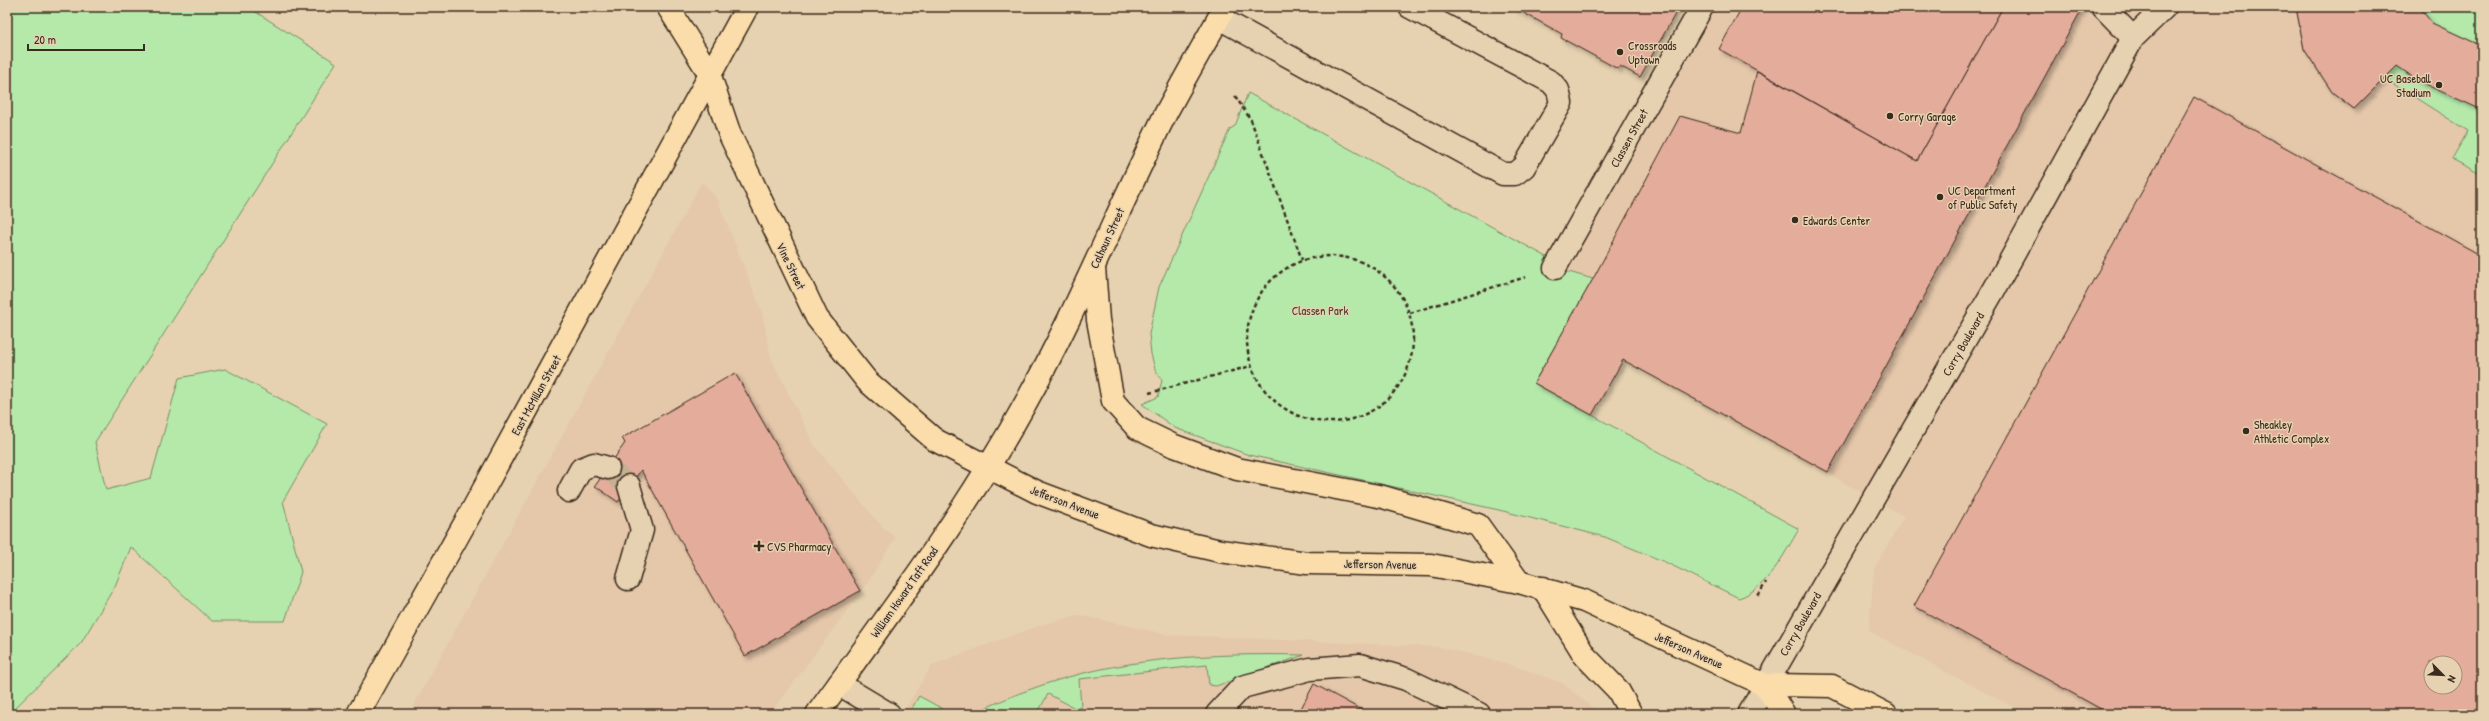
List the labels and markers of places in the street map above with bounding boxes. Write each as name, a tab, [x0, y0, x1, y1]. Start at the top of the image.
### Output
place label: Crossroads Uptown	[1628, 37, 1677, 68]
marker: Crossroads Uptown	[1615, 47, 1625, 57]
place label: UC Baseball Stadium	[2380, 70, 2432, 101]
marker: UC Baseball Stadium	[2434, 80, 2444, 90]
place label: Corry Garage	[1898, 108, 1957, 125]
marker: Corry Garage	[1885, 111, 1895, 121]
place label: UC Department of Public Safety	[1948, 182, 2017, 213]
marker: UC Department of Public Safety	[1935, 192, 1945, 202]
place label: Edwards Center	[1803, 212, 1871, 229]
marker: Edwards Center	[1790, 215, 1800, 225]
place label: Sheakley Athletic Complex	[2254, 416, 2329, 447]
marker: Sheakley Athletic Complex	[2241, 426, 2251, 436]
place label: CVS Pharmacy	[767, 538, 831, 555]
marker: CVS Pharmacy	[754, 541, 764, 551]

